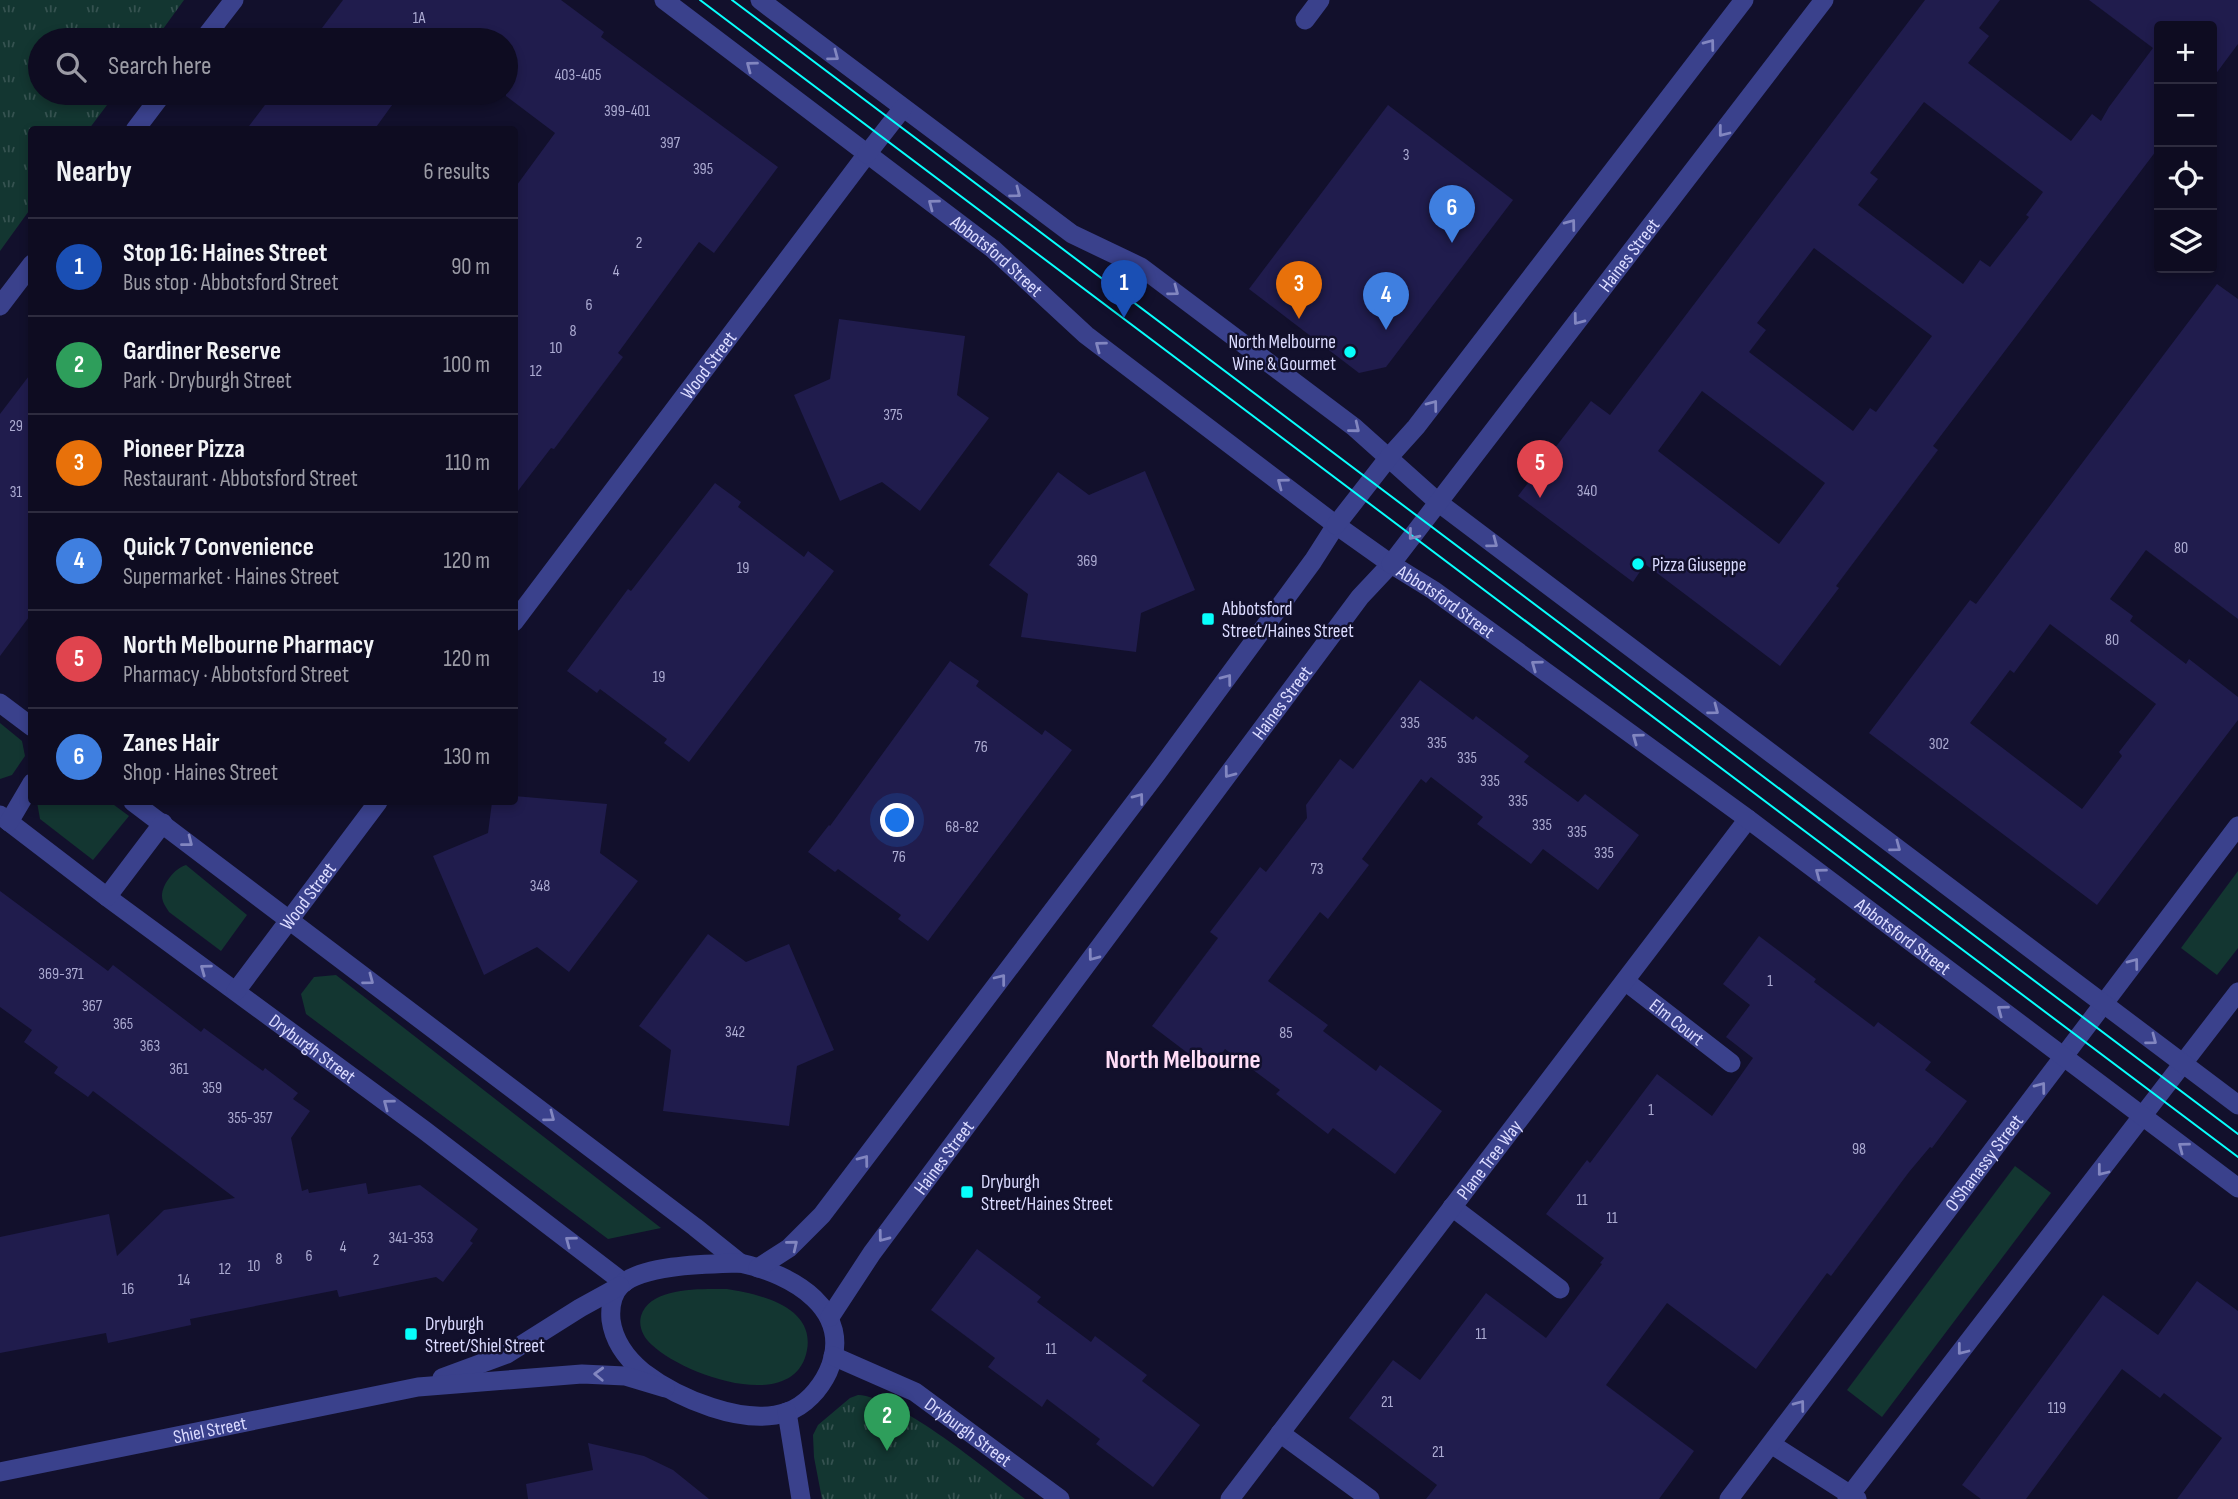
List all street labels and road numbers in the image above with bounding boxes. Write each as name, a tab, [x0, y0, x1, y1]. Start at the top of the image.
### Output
street label: Abbotsford Street	[945, 211, 1047, 302]
street label: Haines Street	[1594, 214, 1665, 297]
street label: Wood Street	[676, 327, 742, 404]
street label: Abbotsford Street	[1391, 560, 1499, 644]
street label: Haines Street	[1248, 661, 1318, 745]
street label: Wood Street	[276, 858, 342, 935]
street label: Abbotsford Street	[1849, 893, 1955, 981]
street label: Elm Court	[1644, 994, 1708, 1051]
street label: Dryburgh Street	[264, 1010, 360, 1089]
street label: O'Shanassy Street	[1941, 1110, 2029, 1216]
street label: Plane Tree Way	[1452, 1115, 1528, 1205]
street label: Haines Street	[910, 1116, 980, 1200]
street label: Dryburgh Street	[920, 1393, 1016, 1472]
street label: Shiel Street	[171, 1412, 249, 1449]

